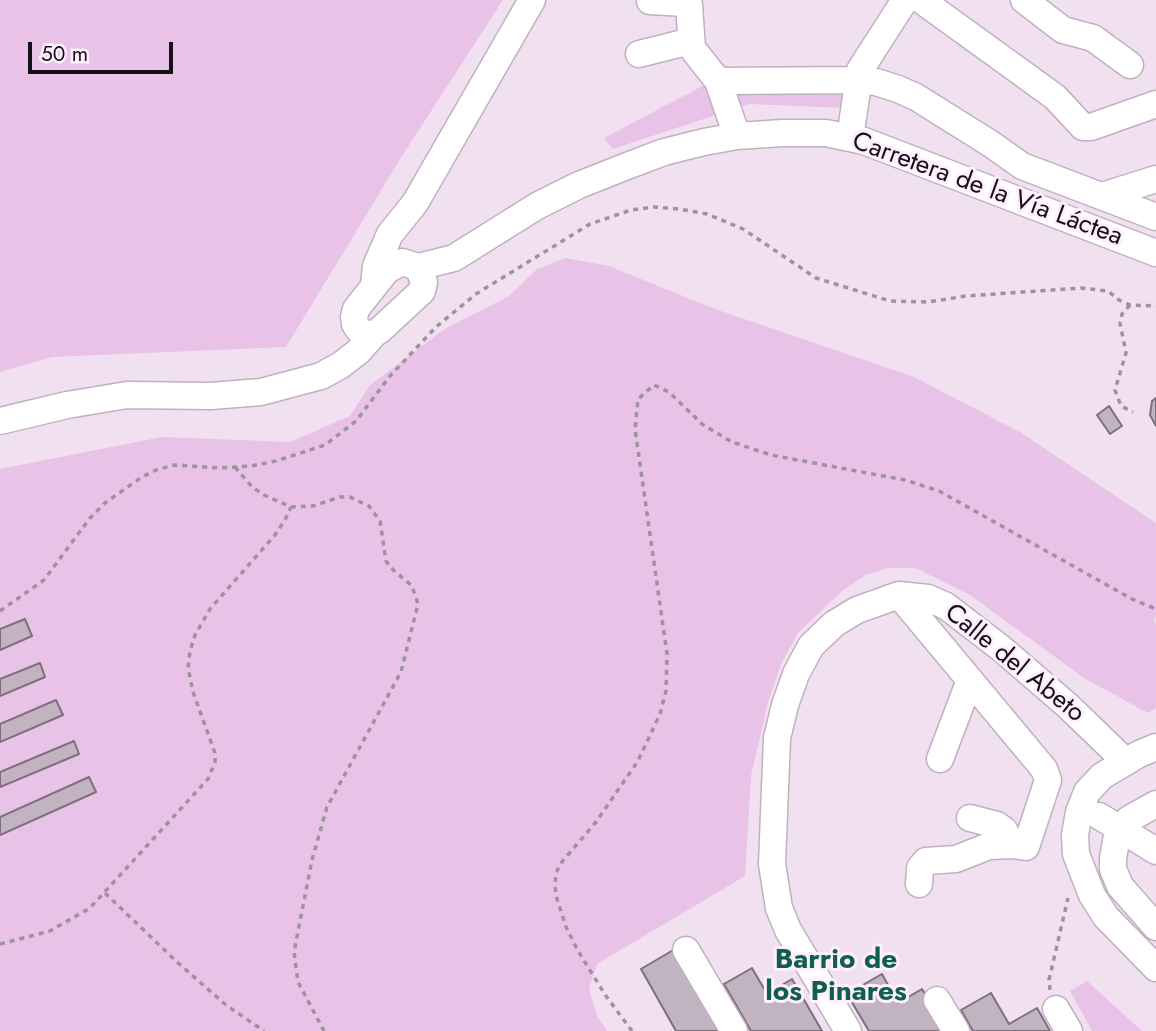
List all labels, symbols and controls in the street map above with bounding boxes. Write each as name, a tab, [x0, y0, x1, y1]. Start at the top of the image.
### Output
scale bar	[32, 28, 177, 72]
text: 50 m	[41, 39, 88, 69]
street label: Carretera de la Vía Láctea	[848, 127, 1126, 253]
street label: Calle del Abeto	[938, 598, 1090, 730]
district label: Barrio de los Pinares	[765, 944, 907, 1010]

